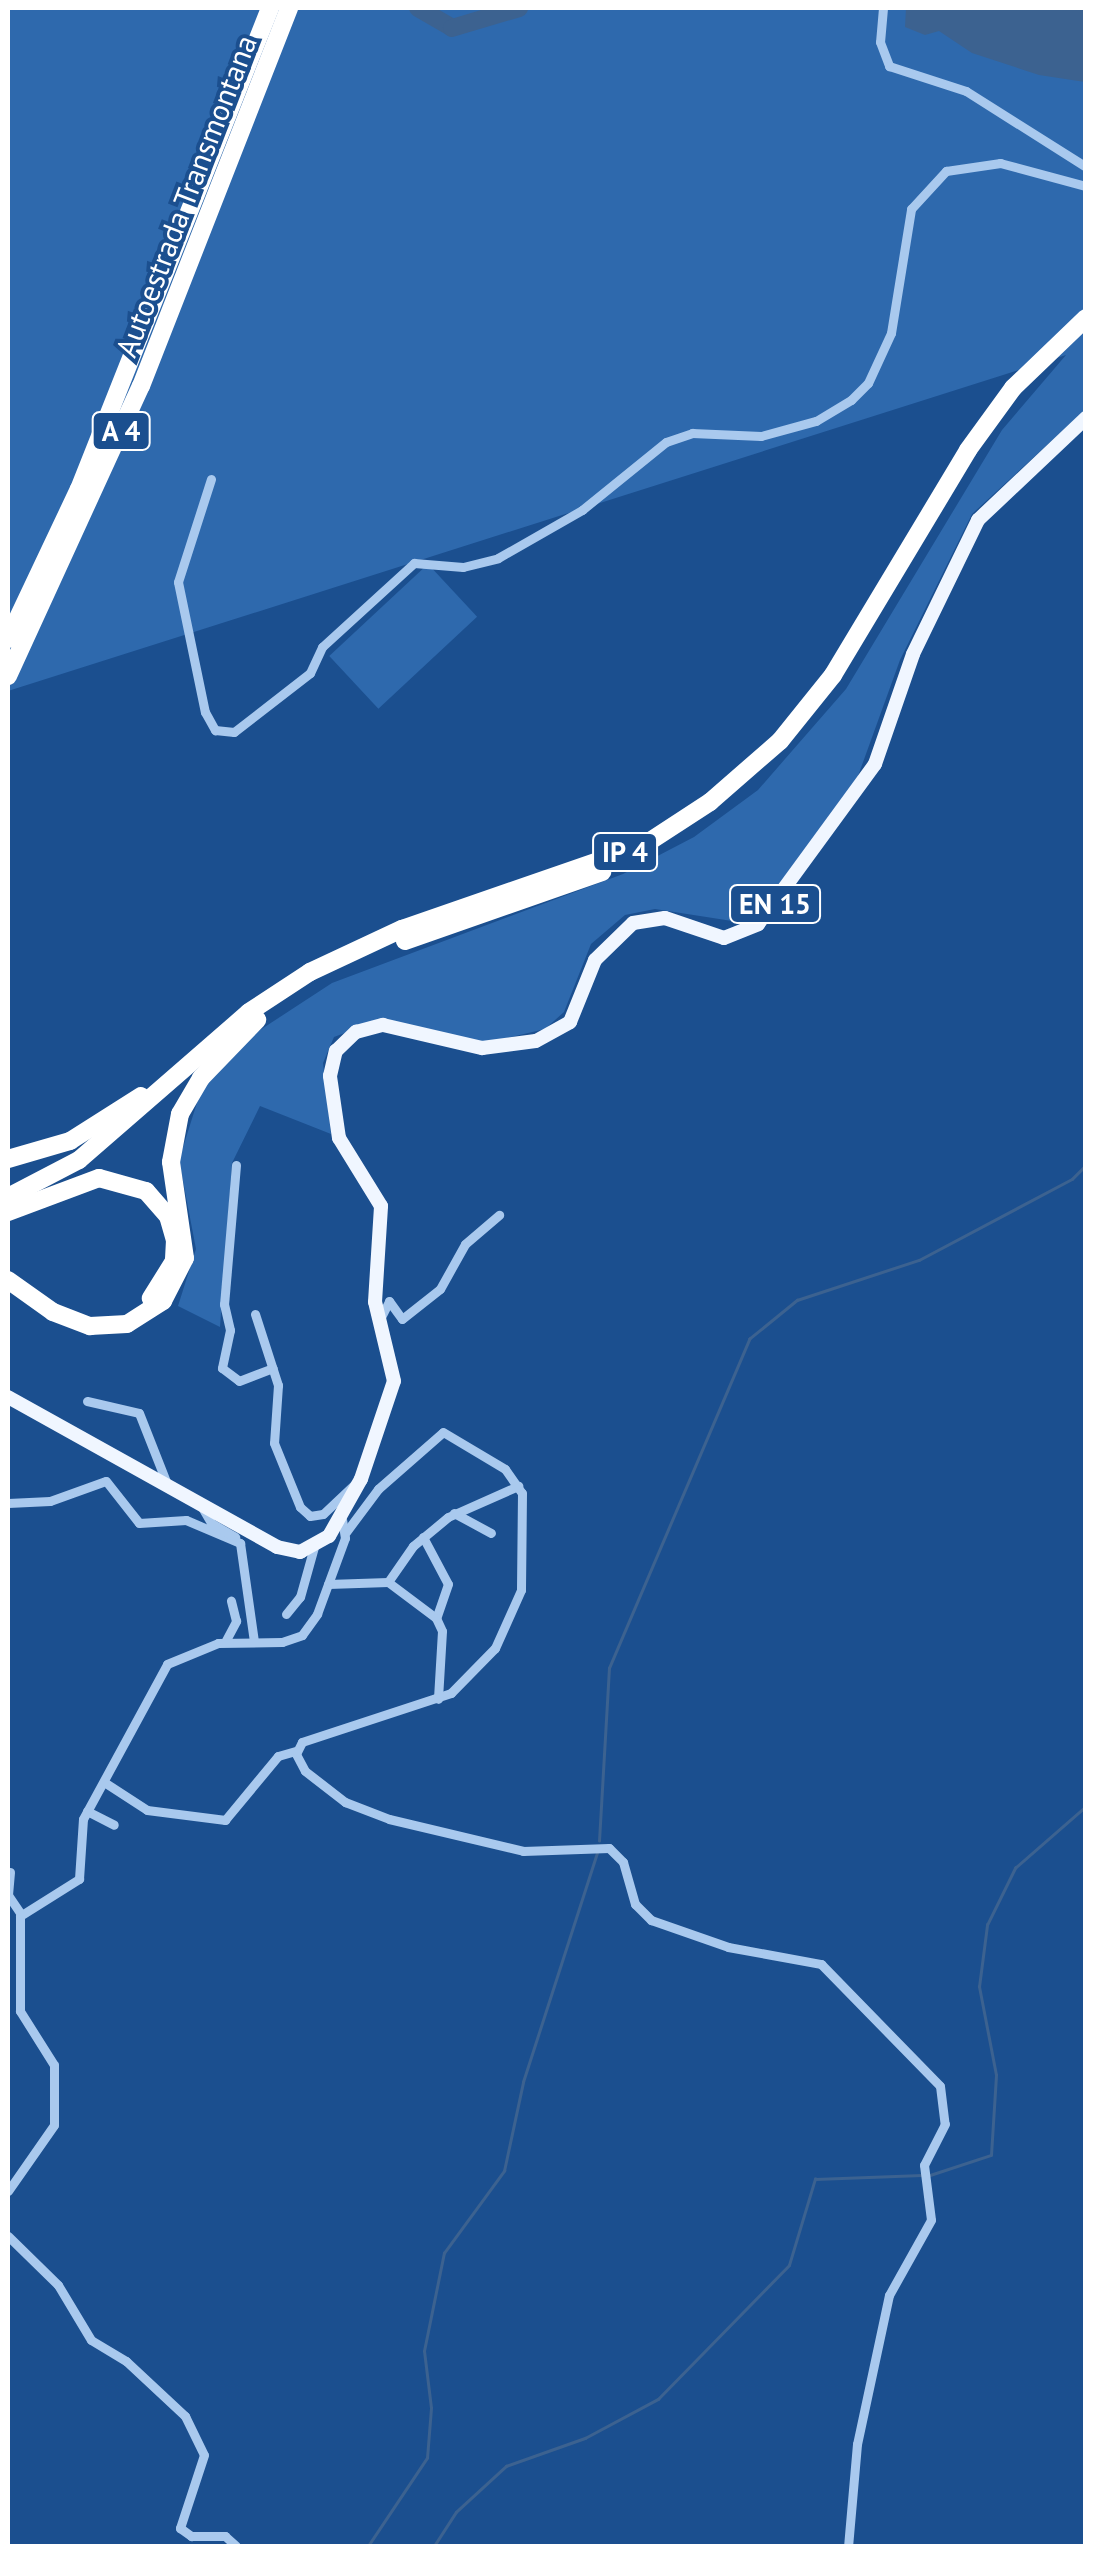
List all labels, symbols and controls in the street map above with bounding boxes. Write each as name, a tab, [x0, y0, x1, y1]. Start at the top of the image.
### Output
street label: Autoestrada Transmontana	[108, 30, 264, 362]
road number: A 4	[91, 408, 151, 454]
road number: IP 4	[590, 829, 660, 875]
road number: EN 15	[728, 881, 822, 927]

